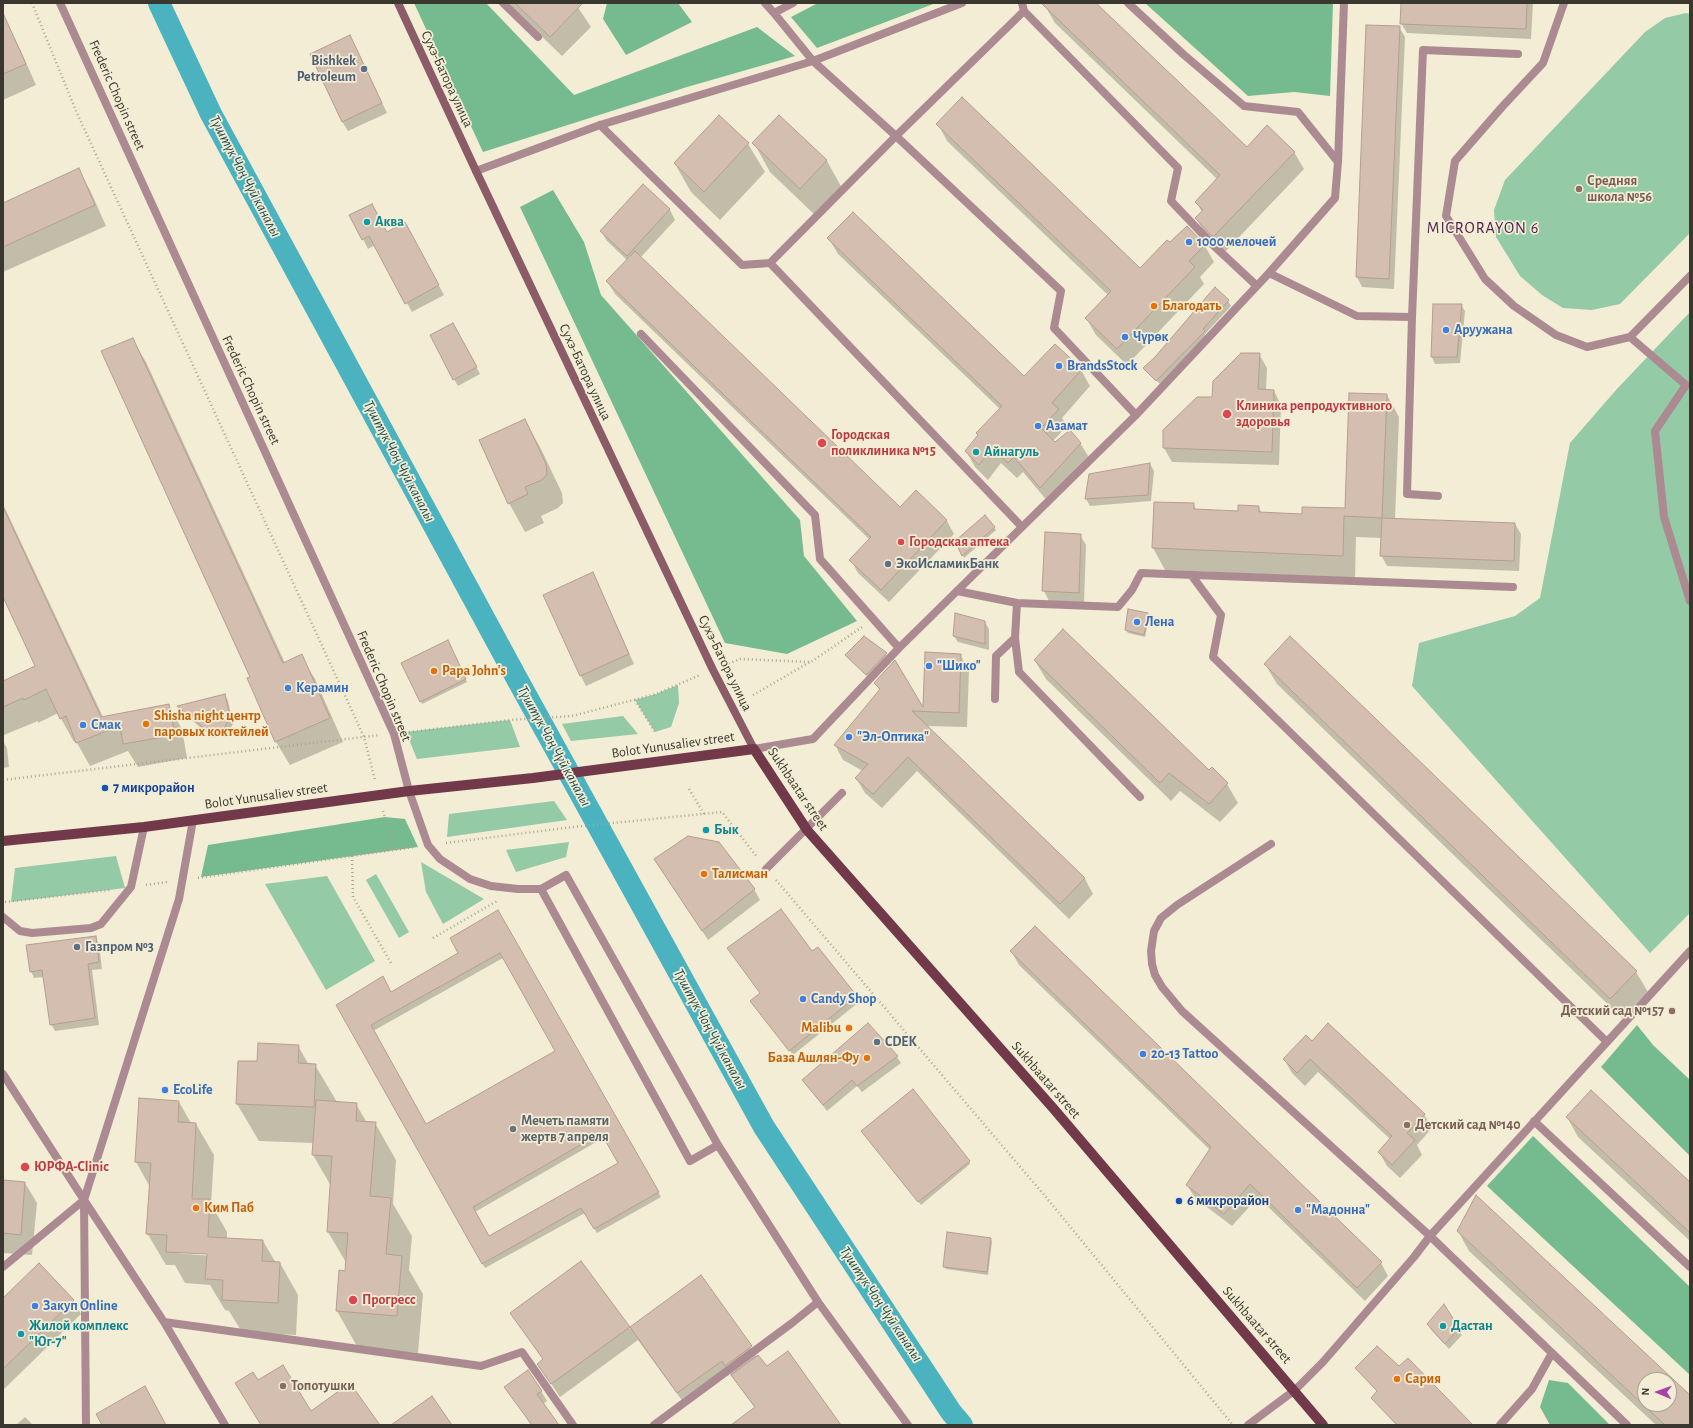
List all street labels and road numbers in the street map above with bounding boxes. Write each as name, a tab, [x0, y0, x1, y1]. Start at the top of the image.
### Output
street label: Сухэ-Батора улица	[417, 28, 477, 130]
street label: Frederic Chopin street	[85, 37, 149, 153]
street label: Сухэ-Батора улица	[555, 321, 615, 423]
street label: Frederic Chopin street	[218, 333, 284, 447]
street label: Сухэ-Батора улица	[694, 612, 756, 714]
street label: Frederic Chopin street	[353, 628, 415, 744]
street label: Bolot Yunusaliev street	[610, 728, 736, 762]
street label: Sukhbaatar street	[764, 744, 832, 834]
street label: Bolot Yunusaliev street	[203, 779, 329, 813]
street label: Sukhbaatar street	[1008, 1038, 1084, 1122]
street label: Sukhbaatar street	[1219, 1283, 1295, 1367]

